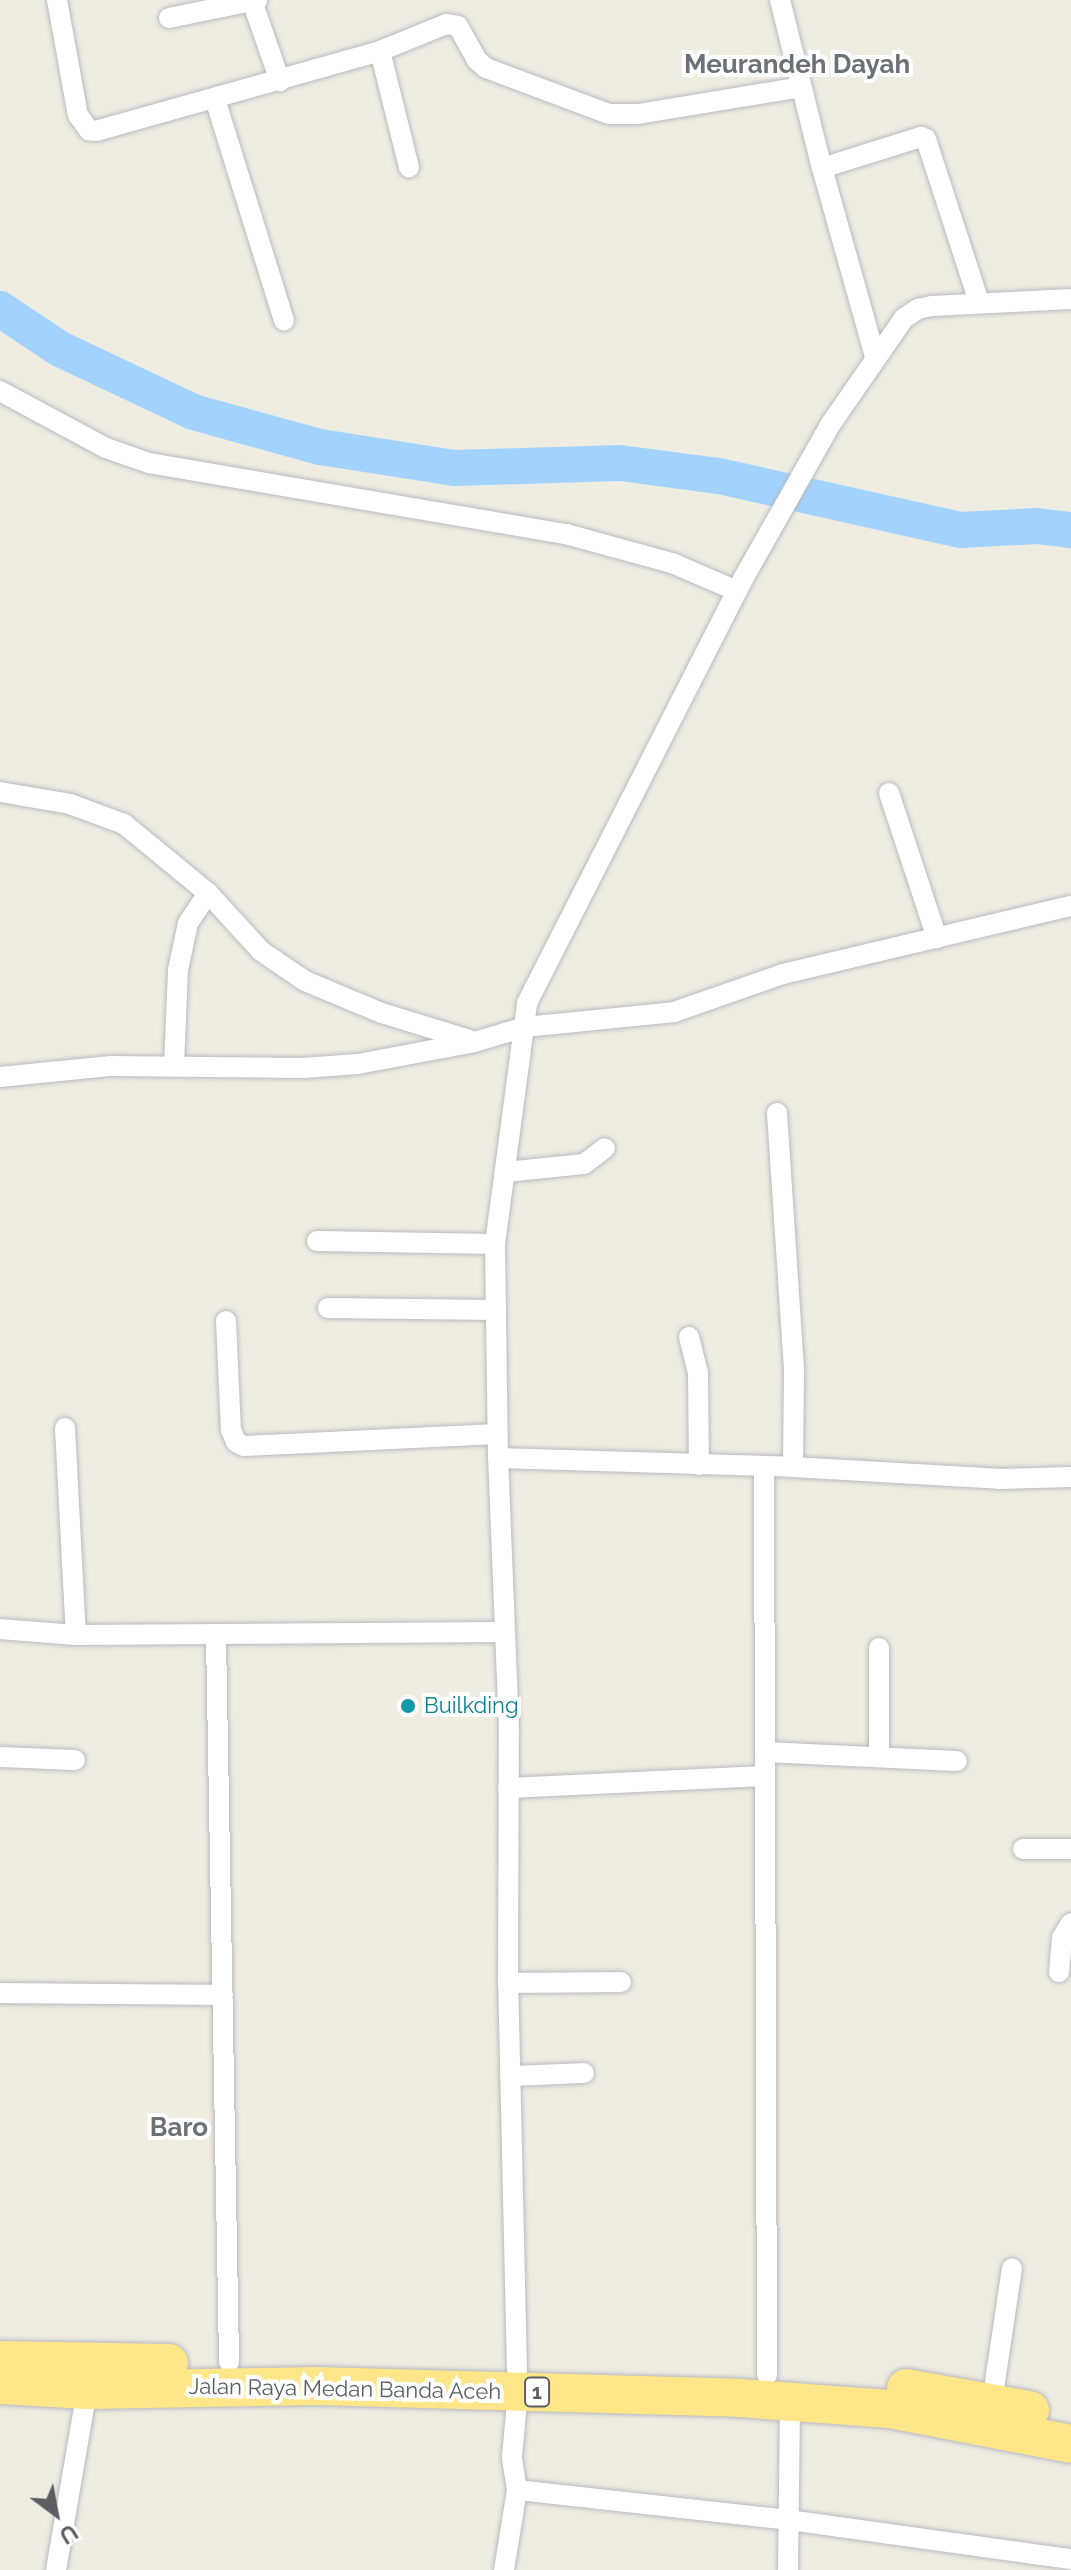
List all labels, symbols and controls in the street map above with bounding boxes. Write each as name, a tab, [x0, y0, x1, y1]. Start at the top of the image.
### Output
district label: Meurandeh Dayah	[684, 49, 910, 81]
place label: Builkding	[424, 1693, 518, 1719]
marker: Builkding	[399, 1697, 417, 1715]
district label: Baro	[150, 2112, 208, 2144]
street label: Jalan Raya Medan Banda Aceh	[188, 2373, 502, 2405]
road number: 1	[523, 2376, 551, 2408]
north arrow	[16, 2474, 96, 2554]
text: U	[55, 2519, 83, 2550]

